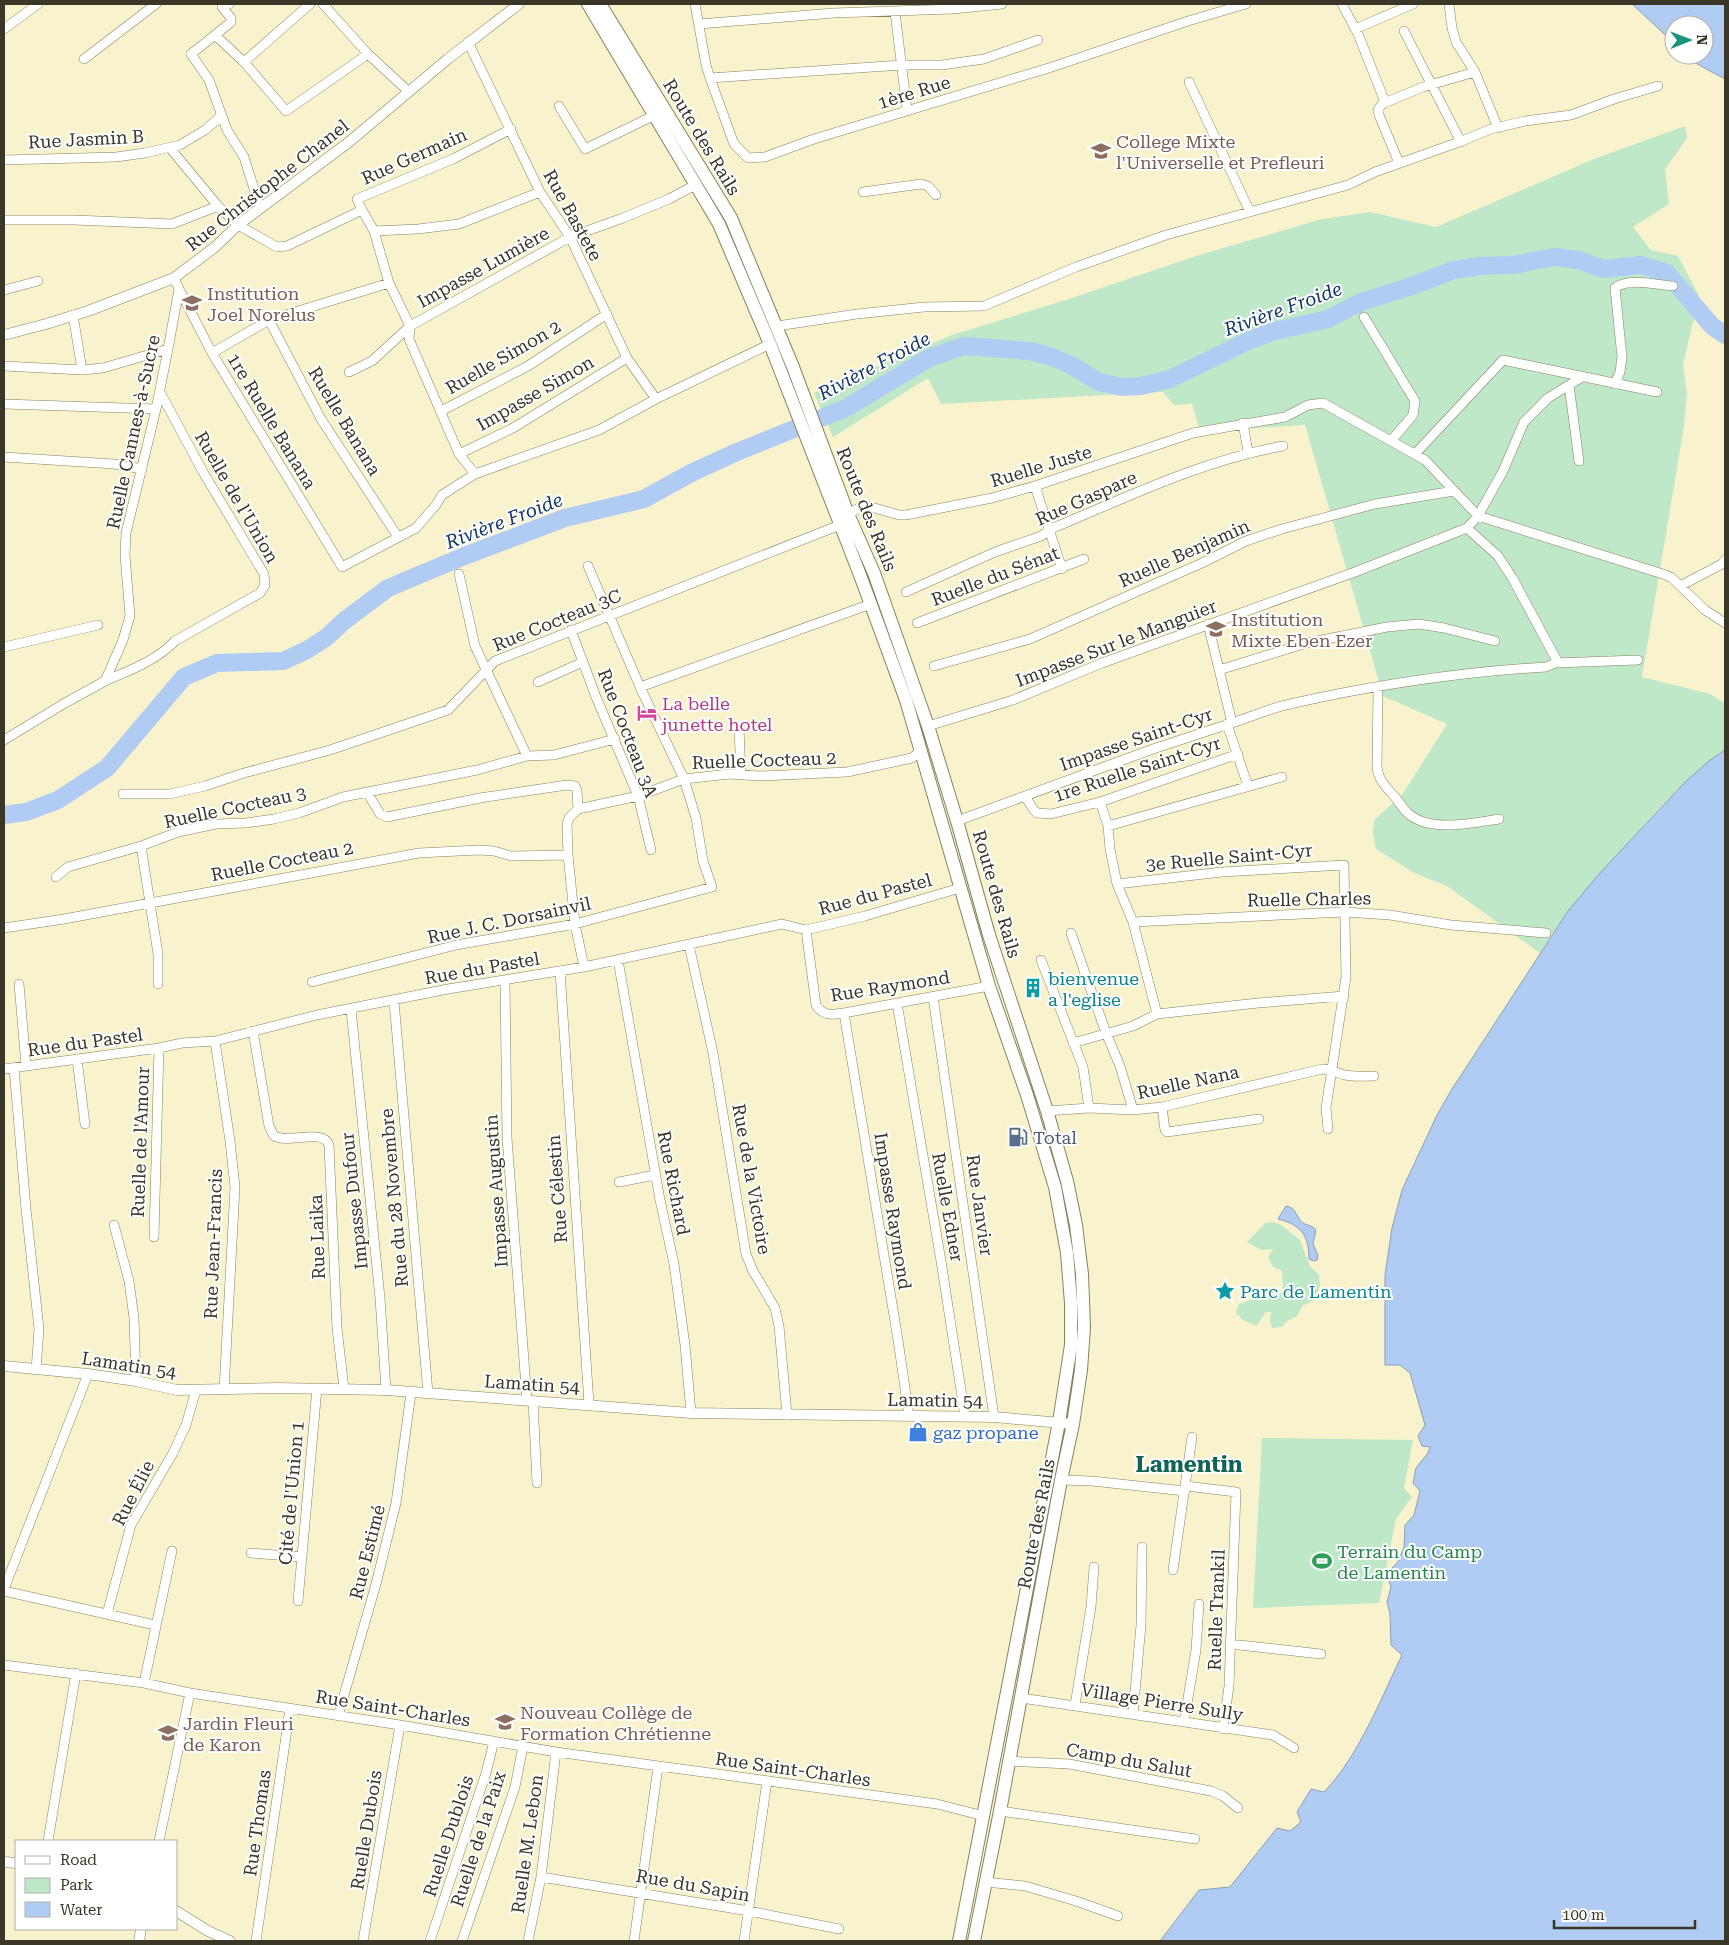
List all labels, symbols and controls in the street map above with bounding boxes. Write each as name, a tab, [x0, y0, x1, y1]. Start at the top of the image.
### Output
north arrow	[1664, 15, 1714, 65]
text: N	[1694, 34, 1710, 46]
street label: 1ère Rue	[875, 71, 953, 113]
street label: Route des Rails	[659, 75, 745, 199]
street label: Rue Christophe Chanel	[181, 115, 353, 255]
street label: Rue Germain	[358, 123, 470, 189]
street label: Rue Jasmin B	[27, 125, 145, 153]
place label: College Mixte l'Universelle et Prefleuri	[1116, 131, 1325, 173]
school or university icon: College Mixte l'Universelle et Prefleuri	[1090, 140, 1112, 162]
street label: Rue Bastete	[539, 166, 607, 264]
street label: Impasse Lumière	[413, 222, 553, 312]
water label: Rivière Froide	[1220, 277, 1345, 341]
place label: Institution Joel Norelus	[207, 283, 315, 325]
school or university icon: Institution Joel Norelus	[181, 292, 203, 314]
street label: Ruelle Simon 2	[442, 316, 564, 398]
water label: Rivière Froide	[813, 327, 934, 406]
street label: Ruelle Cannes-à-Sucre	[102, 333, 164, 531]
street label: 1re Ruelle Banana	[223, 349, 321, 493]
street label: Impasse Simon	[473, 351, 598, 435]
street label: Ruelle Banana	[304, 363, 386, 479]
street label: Ruelle de l'Union	[191, 427, 283, 567]
street label: Ruelle Juste	[988, 441, 1094, 491]
street label: Route des Rails	[833, 444, 901, 574]
street label: Rue Gaspare	[1032, 466, 1140, 530]
water label: Rivière Froide	[441, 488, 566, 554]
street label: Ruelle Benjamin	[1115, 515, 1253, 591]
street label: Ruelle du Sénat	[928, 542, 1062, 610]
street label: Rue Cocteau 3C	[490, 585, 624, 655]
street label: Impasse Sur le Manguier	[1013, 595, 1219, 691]
place label: Institution Mixte Eben Ezer	[1231, 609, 1372, 651]
school or university icon: Institution Mixte Eben Ezer	[1205, 618, 1227, 640]
street label: Rue Cocteau 3A	[594, 666, 662, 801]
place label: La belle junette hotel	[660, 693, 773, 735]
hotel icon: La belle junette hotel	[636, 702, 658, 724]
street label: Impasse Saint-Cyr	[1057, 703, 1215, 775]
street label: 1re Ruelle Saint-Cyr	[1051, 732, 1223, 806]
street label: Ruelle Cocteau 2	[691, 747, 837, 773]
street label: Ruelle Cocteau 3	[162, 782, 308, 832]
street label: Route des Rails	[969, 828, 1025, 960]
street label: Ruelle Cocteau 2	[209, 837, 355, 885]
street label: 3e Ruelle Saint-Cyr	[1145, 839, 1313, 875]
street label: Rue du Pastel	[816, 869, 934, 919]
street label: Ruelle Charles	[1247, 887, 1371, 911]
street label: Rue J. C. Dorsainvil	[425, 892, 593, 948]
street label: Rue du Pastel	[423, 947, 542, 988]
street label: Rue Raymond	[829, 966, 952, 1006]
place label: bienvenue a l'eglise	[1048, 968, 1139, 1010]
building icon: bienvenue a l'eglise	[1022, 977, 1044, 999]
street label: Rue du Pastel	[26, 1023, 144, 1060]
street label: Ruelle Nana	[1135, 1061, 1241, 1103]
street label: Ruelle de l'Amour	[127, 1066, 153, 1218]
street label: Rue de la Victoire	[728, 1102, 776, 1256]
street label: Rue du 28 Novembre	[376, 1108, 412, 1288]
street label: Impasse Augustin	[480, 1113, 512, 1268]
fuel station icon: Total	[1007, 1126, 1029, 1148]
place label: Total	[1033, 1127, 1077, 1148]
street label: Rue Richard	[654, 1129, 695, 1238]
street label: Impasse Dufour	[336, 1131, 372, 1271]
street label: Impasse Raymond	[870, 1131, 916, 1291]
street label: Rue Célestin	[543, 1134, 571, 1244]
street label: Ruelle Edner	[928, 1151, 968, 1263]
street label: Rue Janvier	[962, 1153, 998, 1257]
street label: Rue Jean-Francis	[200, 1168, 226, 1320]
street label: Rue Laika	[305, 1194, 329, 1280]
place icon: Parc de Lamentin	[1214, 1280, 1236, 1302]
place label: Parc de Lamentin	[1240, 1281, 1392, 1302]
street label: Lamatin 54	[80, 1347, 178, 1383]
street label: Lamatin 54	[483, 1370, 581, 1398]
street label: Lamatin 54	[887, 1389, 983, 1411]
street label: Cité de l'Union 1	[274, 1420, 308, 1566]
shop icon: gaz propane	[907, 1421, 929, 1443]
place label: gaz propane	[933, 1422, 1039, 1443]
district label: Lamentin	[1135, 1452, 1243, 1477]
street label: Rue Élie	[108, 1457, 158, 1529]
street label: Route des Rails	[1013, 1457, 1059, 1591]
street label: Rue Estimé	[345, 1502, 389, 1602]
place label: Terrain du Camp de Lamentin	[1337, 1541, 1482, 1583]
street label: Ruelle Trankil	[1203, 1548, 1229, 1671]
sports icon: Terrain du Camp de Lamentin	[1311, 1550, 1333, 1572]
street label: Village Pierre Sully	[1079, 1679, 1245, 1725]
street label: Rue Saint-Charles	[314, 1685, 472, 1731]
place label: Nouveau Collège de Formation Chrétienne	[520, 1702, 711, 1744]
school or university icon: Nouveau Collège de Formation Chrétienne	[494, 1711, 516, 1733]
place label: Jardin Fleuri de Karon	[183, 1713, 294, 1755]
school or university icon: Jardin Fleuri de Karon	[157, 1722, 179, 1744]
street label: Camp du Salut	[1064, 1739, 1194, 1781]
street label: Rue Saint-Charles	[714, 1748, 872, 1790]
street label: Rue Thomas	[239, 1768, 275, 1878]
street label: Ruelle de la Paix	[446, 1768, 510, 1910]
street label: Ruelle Dubois	[346, 1769, 386, 1891]
street label: Ruelle Dublois	[418, 1773, 478, 1899]
street label: Ruelle M. Lebon	[507, 1773, 547, 1915]
legend	[15, 1840, 178, 1930]
text: Road	[60, 1851, 97, 1869]
street label: Rue du Sapin	[634, 1865, 752, 1905]
text: Park	[60, 1876, 94, 1894]
scale bar	[1554, 1898, 1695, 1930]
text: Water	[60, 1901, 102, 1919]
text: 100 m	[1562, 1906, 1605, 1924]

